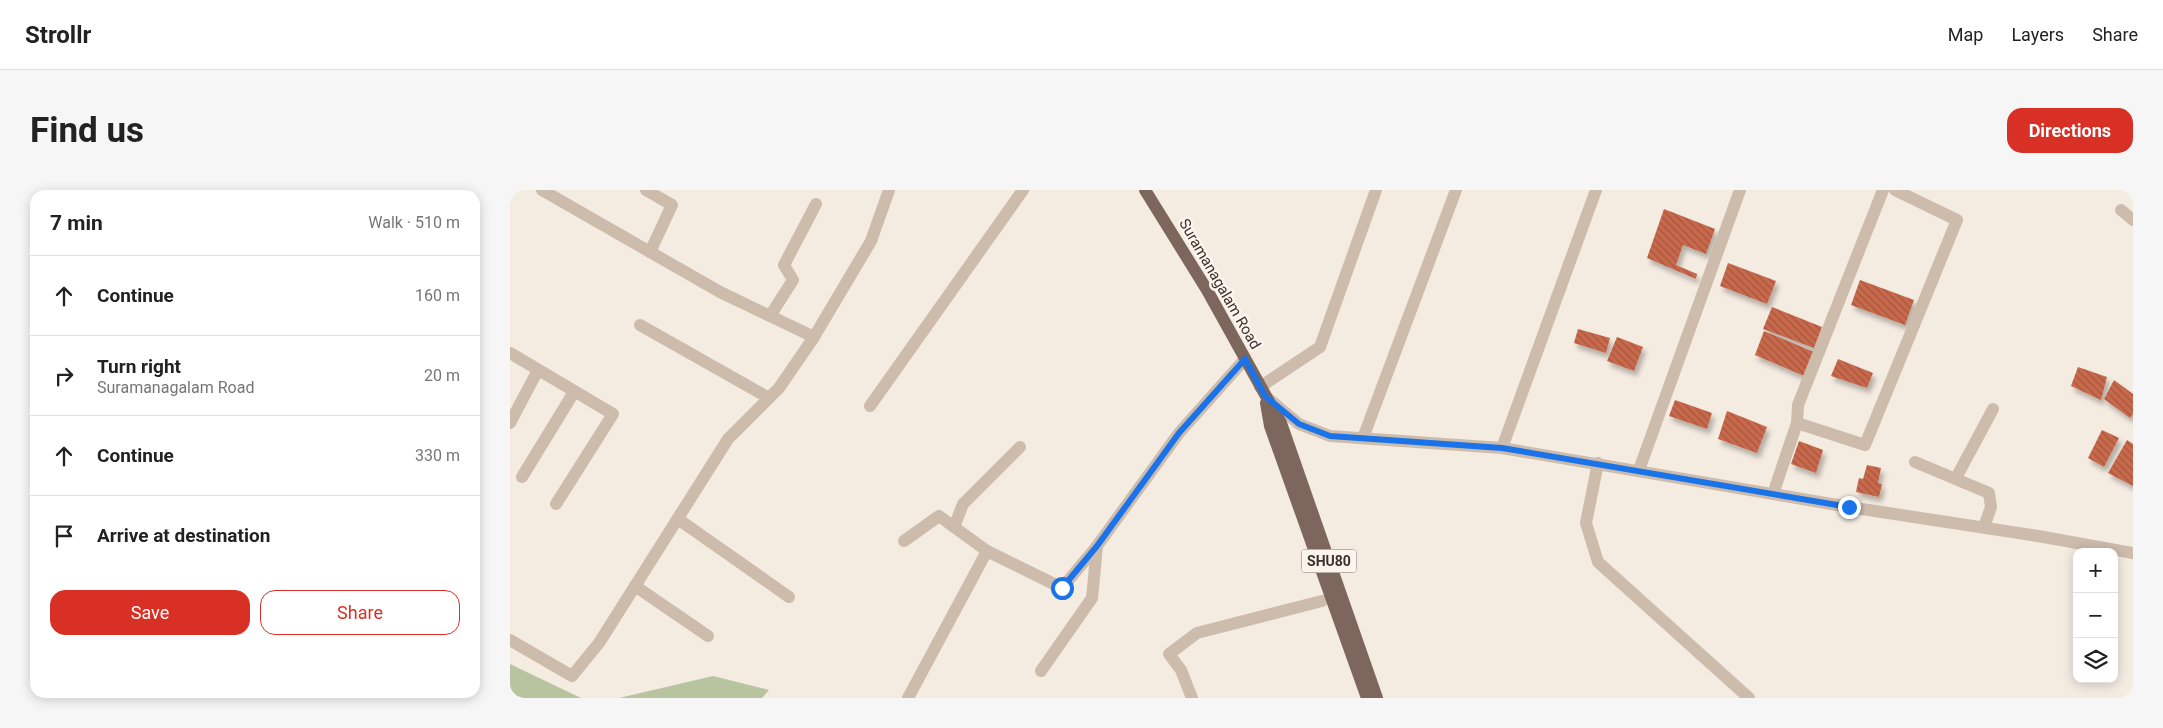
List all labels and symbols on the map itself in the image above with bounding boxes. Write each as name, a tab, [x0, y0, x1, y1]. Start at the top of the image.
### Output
street label: Suramanagalam Road	[1175, 216, 1265, 352]
route end	[1838, 496, 1861, 519]
road number: SHU80	[1302, 550, 1356, 572]
route start	[1051, 577, 1074, 600]

